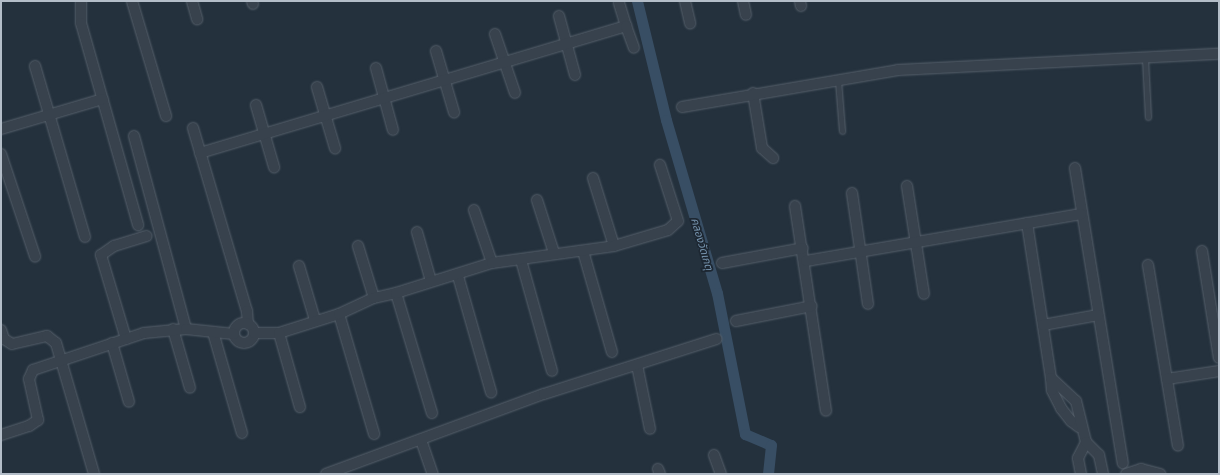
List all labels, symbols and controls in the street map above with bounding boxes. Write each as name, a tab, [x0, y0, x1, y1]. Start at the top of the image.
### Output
water label: คลองวัดเกตุ	[688, 216, 716, 272]

